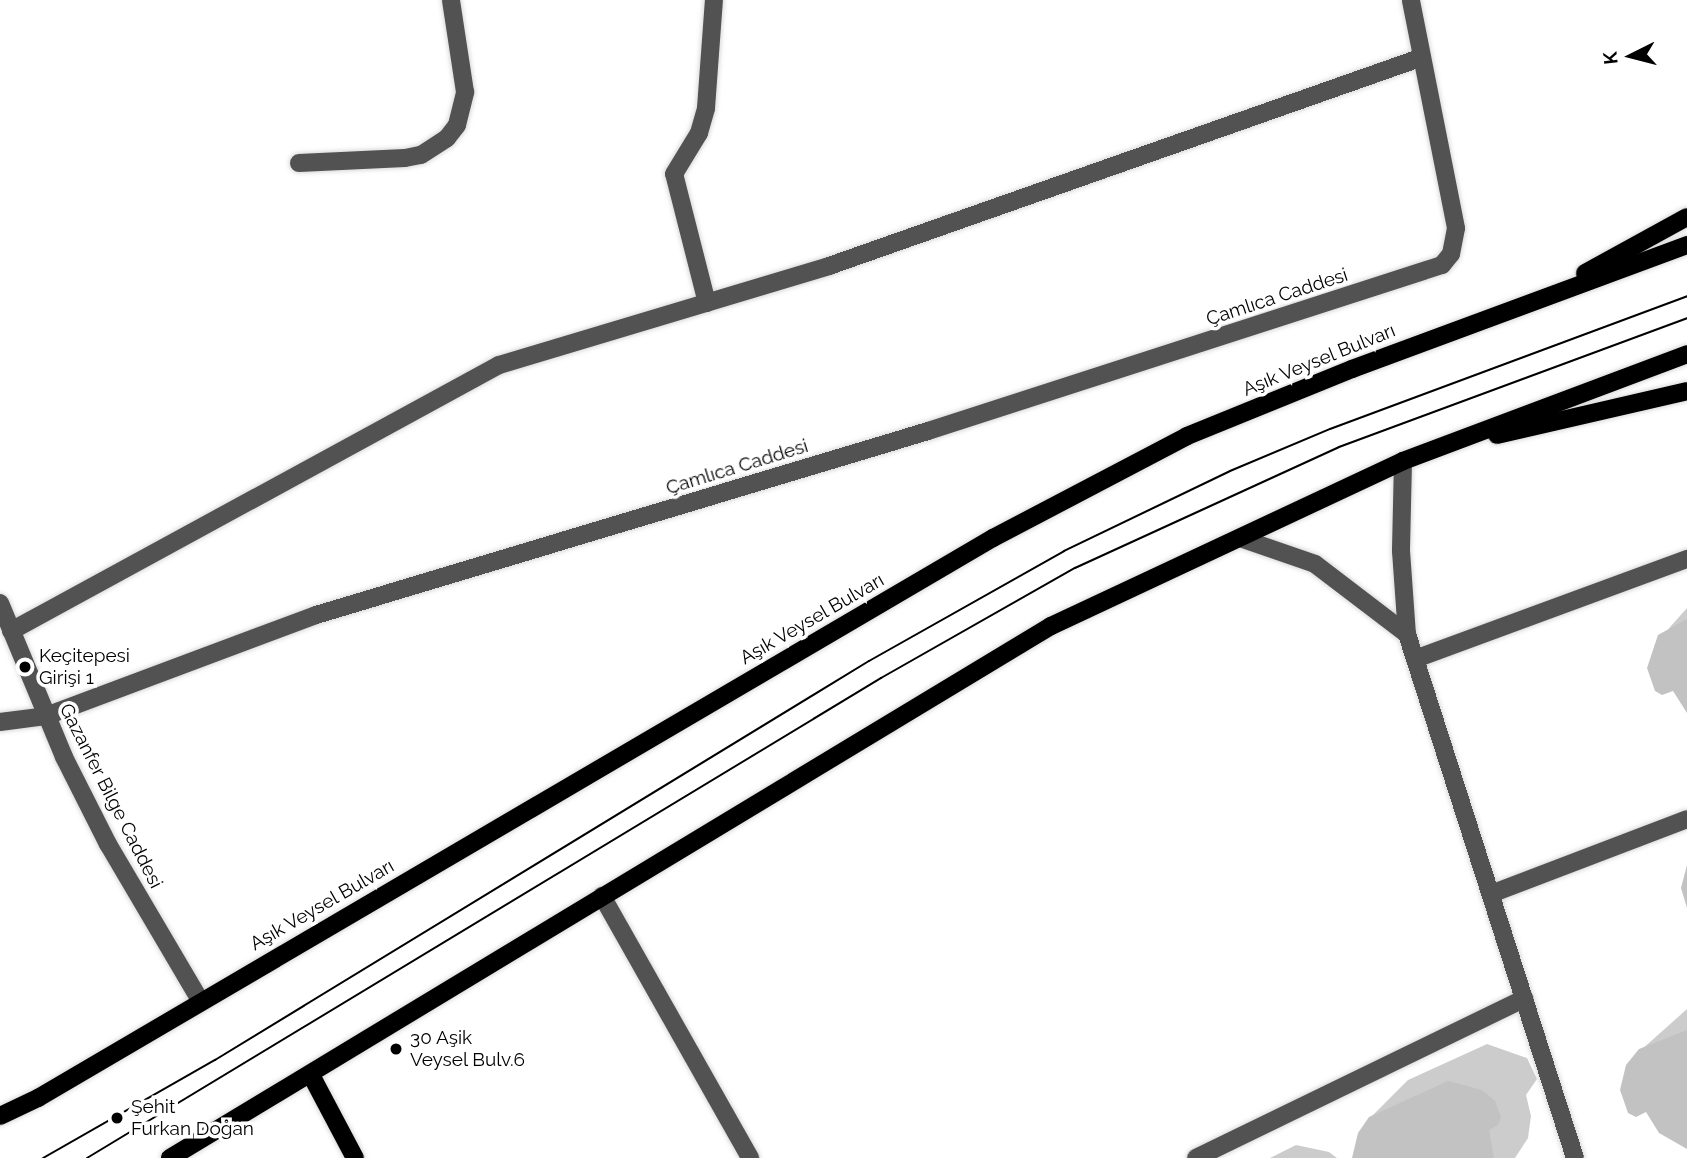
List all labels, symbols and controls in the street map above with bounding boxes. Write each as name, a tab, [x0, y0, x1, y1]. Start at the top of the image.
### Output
north arrow	[1596, 21, 1666, 91]
text: K	[1599, 51, 1622, 66]
street label: Çamlıca Caddesi	[1203, 263, 1351, 331]
street label: Aşık Veysel Bulvarı	[1239, 319, 1399, 401]
street label: Çamlıca Caddesi	[663, 435, 811, 499]
street label: Aşık Veysel Bulvarı	[735, 568, 889, 670]
place label: Keçitepesi Girişi 1	[39, 645, 130, 689]
marker: Keçitepesi Girişi 1	[17, 659, 33, 675]
street label: Gazanfer Bilge Caddesi	[54, 700, 168, 892]
street label: Aşık Veysel Bulvarı	[245, 854, 399, 956]
place label: 30 Aşik Veysel Bulv.6	[410, 1027, 526, 1071]
marker: 30 Aşik Veysel Bulv.6	[388, 1041, 404, 1057]
place label: Şehit Furkan Doğan	[131, 1096, 254, 1140]
marker: Şehit Furkan Doğan	[109, 1110, 125, 1126]

